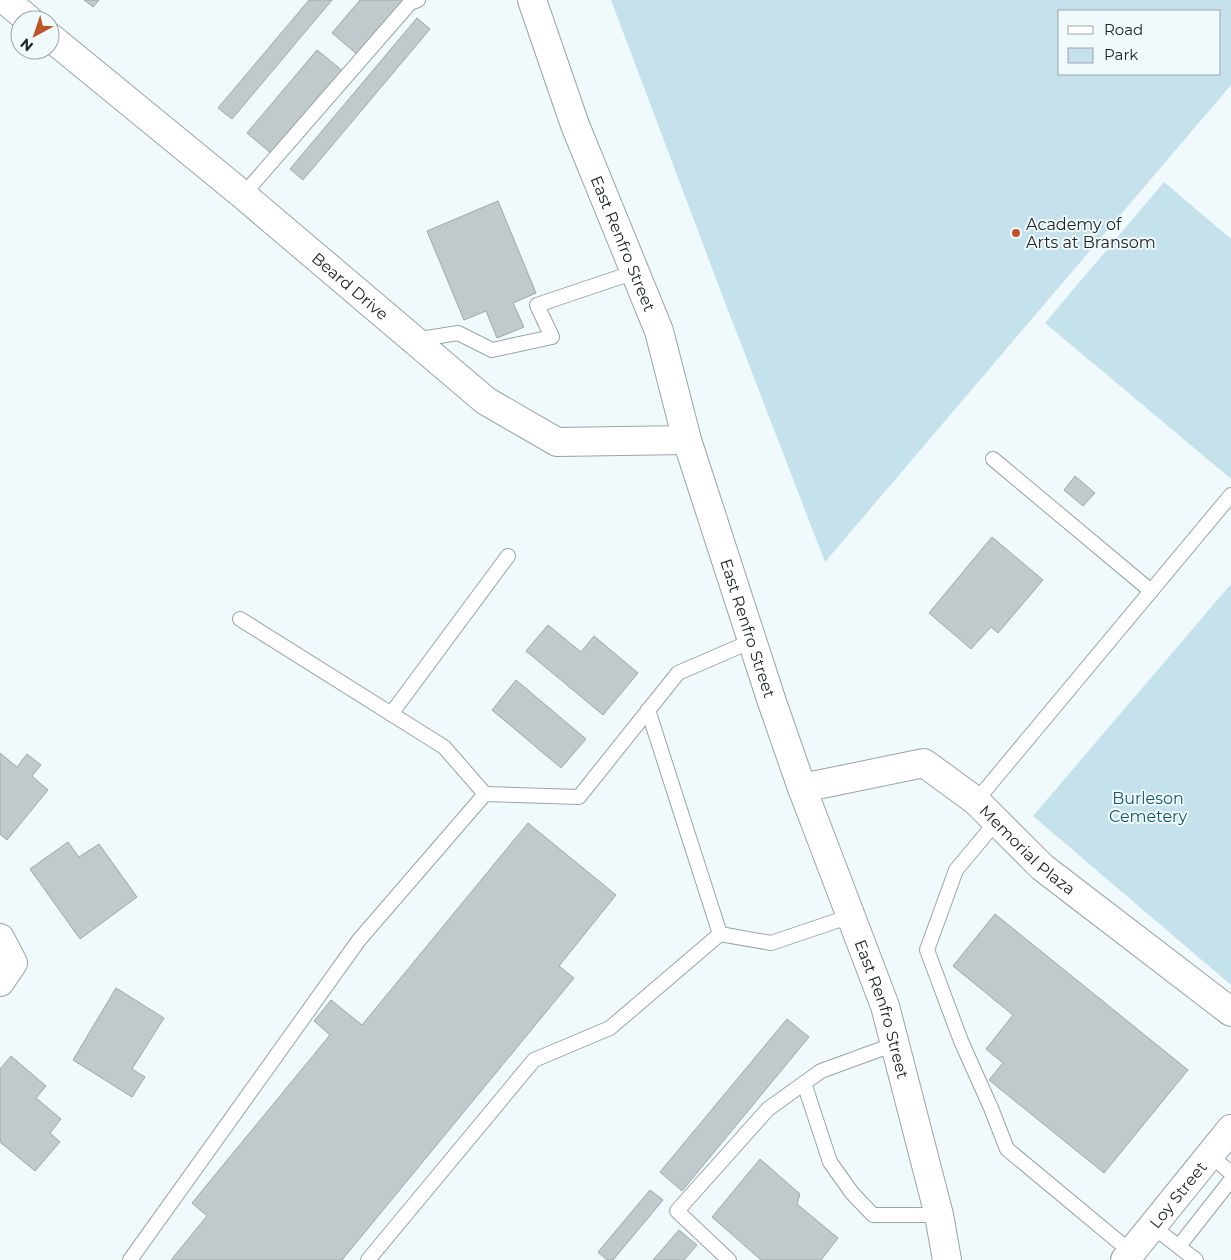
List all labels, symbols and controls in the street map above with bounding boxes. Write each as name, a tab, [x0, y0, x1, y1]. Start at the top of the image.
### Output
north arrow	[10, 10, 60, 60]
legend	[1058, 10, 1221, 75]
text: Road	[1104, 20, 1143, 39]
text: N	[17, 34, 37, 55]
text: Park	[1104, 45, 1138, 64]
street label: East Renfro Street	[587, 173, 660, 315]
place label: Academy of Arts at Bransom	[1026, 215, 1156, 252]
marker: Academy of Arts at Bransom	[1010, 227, 1022, 239]
street label: Beard Drive	[308, 248, 392, 324]
street label: East Renfro Street	[717, 556, 780, 700]
park label: Burleson Cemetery	[1109, 789, 1187, 826]
street label: Memorial Plaza	[976, 801, 1079, 899]
street label: East Renfro Street	[851, 937, 913, 1081]
street label: Loy Street	[1145, 1157, 1211, 1232]

